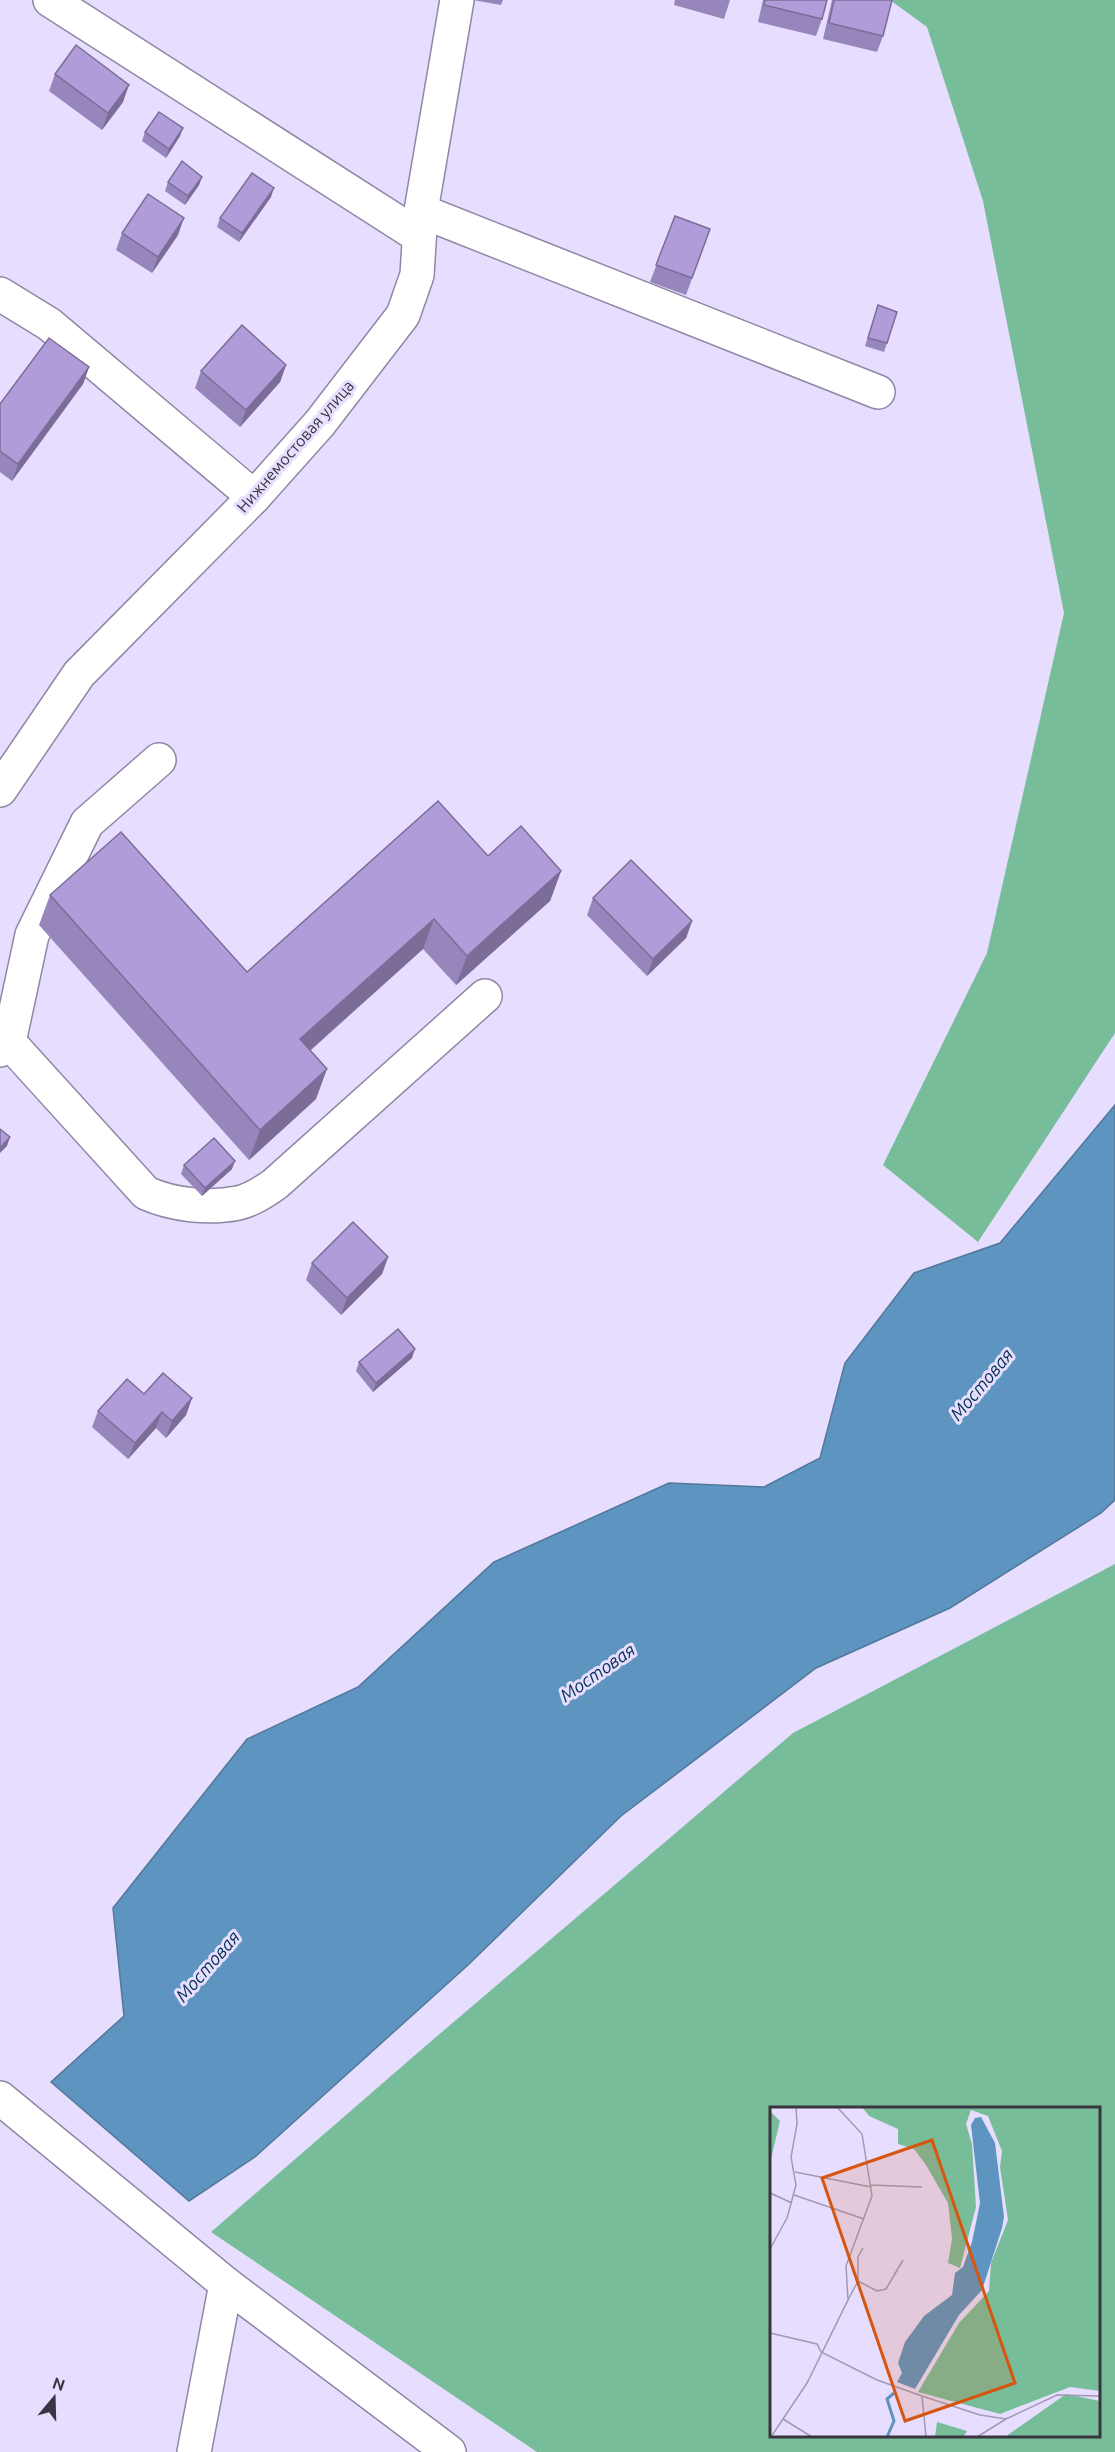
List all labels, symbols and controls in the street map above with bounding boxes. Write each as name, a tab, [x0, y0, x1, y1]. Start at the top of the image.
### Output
street label: Нижнемостовая улица	[233, 376, 357, 516]
water label: Мостовая	[945, 1344, 1017, 1424]
water label: Мостовая	[556, 1639, 638, 1705]
water label: Мостовая	[171, 1927, 243, 2005]
inset map	[770, 2107, 1100, 2437]
north arrow	[24, 2368, 84, 2428]
text: N	[50, 2373, 67, 2394]

